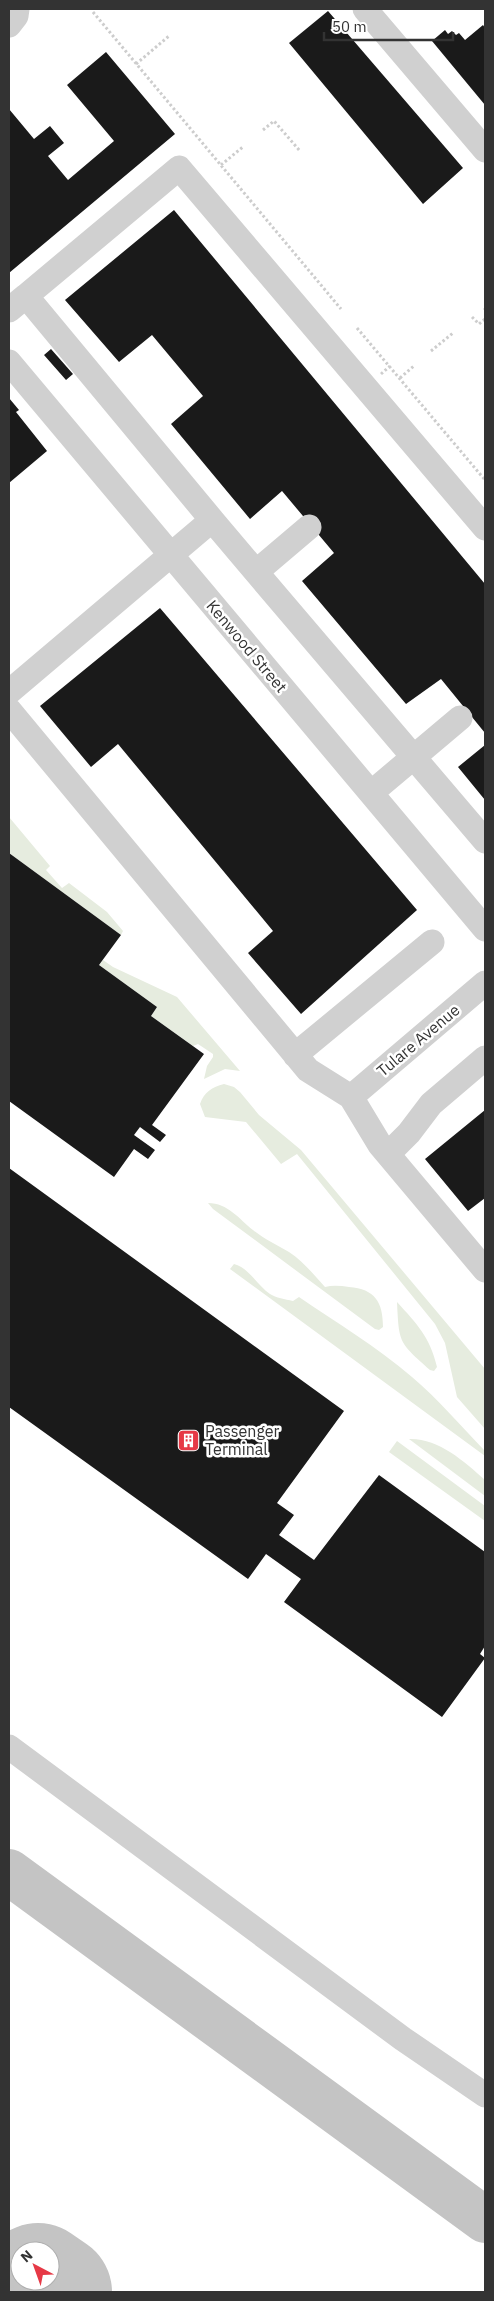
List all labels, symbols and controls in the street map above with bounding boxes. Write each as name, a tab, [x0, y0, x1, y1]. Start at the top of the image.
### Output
scale bar	[324, 10, 453, 42]
text: 50 m	[332, 17, 367, 36]
street label: Kenwood Street	[203, 596, 291, 696]
street label: Tulare Avenue	[372, 999, 464, 1080]
place label: Passenger Terminal	[205, 1421, 280, 1459]
building icon: Passenger Terminal	[177, 1428, 201, 1452]
north arrow	[10, 2241, 60, 2291]
text: N	[17, 2246, 36, 2266]

